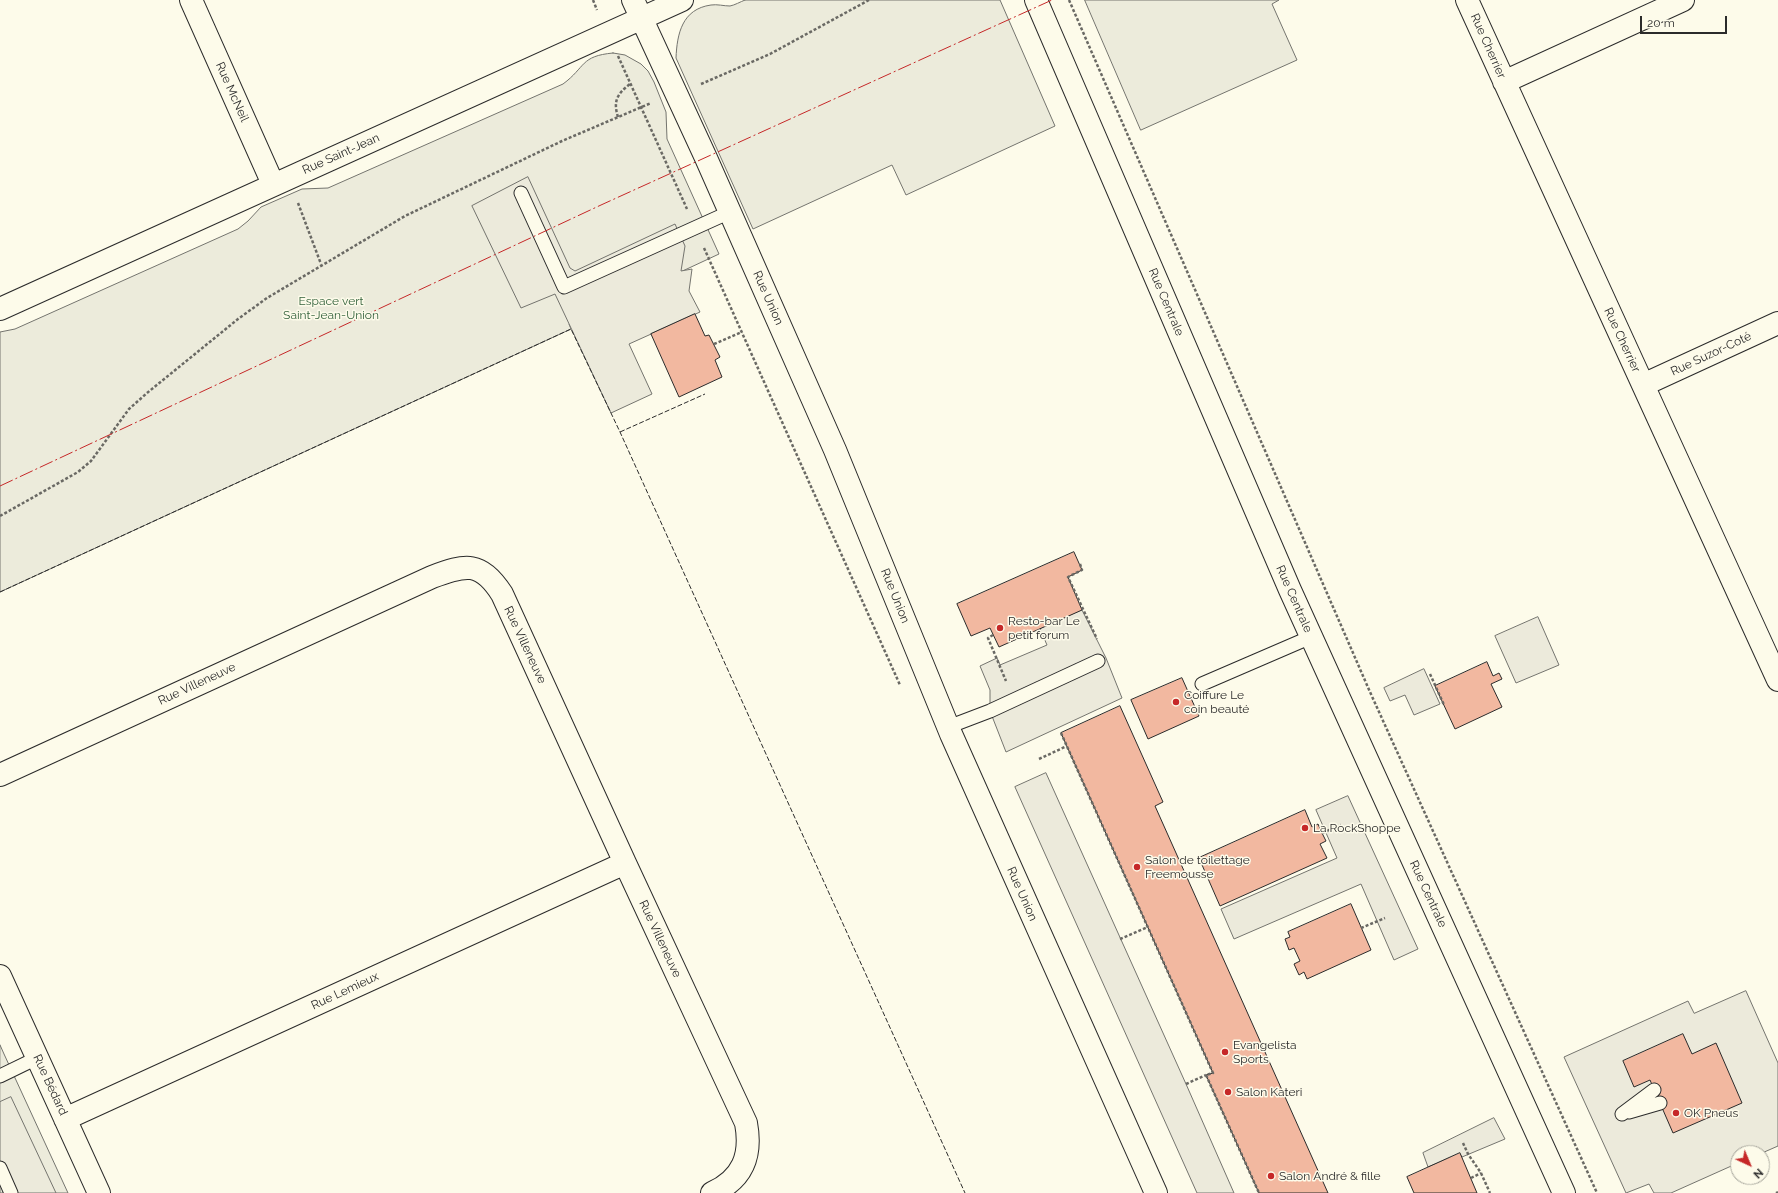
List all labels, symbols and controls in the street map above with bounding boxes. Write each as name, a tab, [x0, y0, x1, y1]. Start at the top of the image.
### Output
scale bar	[1642, 8, 1729, 34]
street label: Rue Cherrier	[1467, 11, 1509, 81]
text: 20 m	[1647, 16, 1675, 30]
street label: Rue McNeil	[212, 60, 252, 124]
street label: Rue Saint-Jean	[300, 131, 382, 177]
street label: Rue Centrale	[1145, 266, 1187, 338]
street label: Rue Union	[750, 269, 786, 327]
park label: Espace vert Saint-Jean-Union	[283, 294, 379, 322]
street label: Rue Cherrier	[1601, 305, 1643, 375]
street label: Rue Suzor-Coté	[1668, 329, 1754, 379]
street label: Rue Centrale	[1273, 563, 1315, 635]
street label: Rue Union	[878, 567, 912, 625]
street label: Rue Villeneuve	[501, 604, 549, 686]
place label: Resto-bar Le petit forum	[1008, 614, 1080, 642]
marker: Resto-bar Le petit forum	[995, 623, 1005, 633]
street label: Rue Villeneuve	[156, 660, 238, 708]
place label: Coiffure Le coin beauté	[1184, 688, 1249, 716]
marker: Coiffure Le coin beauté	[1171, 697, 1181, 707]
place label: La RockShoppe	[1313, 821, 1401, 835]
marker: La RockShoppe	[1300, 823, 1310, 833]
place label: Salon de toilettage Freemousse	[1145, 853, 1250, 881]
street label: Rue Centrale	[1406, 858, 1450, 930]
marker: Salon de toilettage Freemousse	[1132, 862, 1142, 872]
street label: Rue Union	[1004, 865, 1040, 923]
street label: Rue Villeneuve	[636, 898, 684, 980]
street label: Rue Lemieux	[309, 969, 381, 1013]
place label: Evangelista Sports	[1233, 1038, 1297, 1066]
marker: Evangelista Sports	[1220, 1047, 1230, 1057]
street label: Rue Bédard	[30, 1052, 70, 1118]
place label: Salon Kateri	[1236, 1085, 1302, 1099]
marker: Salon Kateri	[1223, 1087, 1233, 1097]
place label: OK Pneus	[1684, 1106, 1738, 1120]
marker: OK Pneus	[1671, 1108, 1681, 1118]
north arrow	[1730, 1145, 1770, 1185]
text: N	[1750, 1166, 1766, 1181]
place label: Salon André & fille	[1279, 1169, 1381, 1183]
marker: Salon André & fille	[1266, 1171, 1276, 1181]

